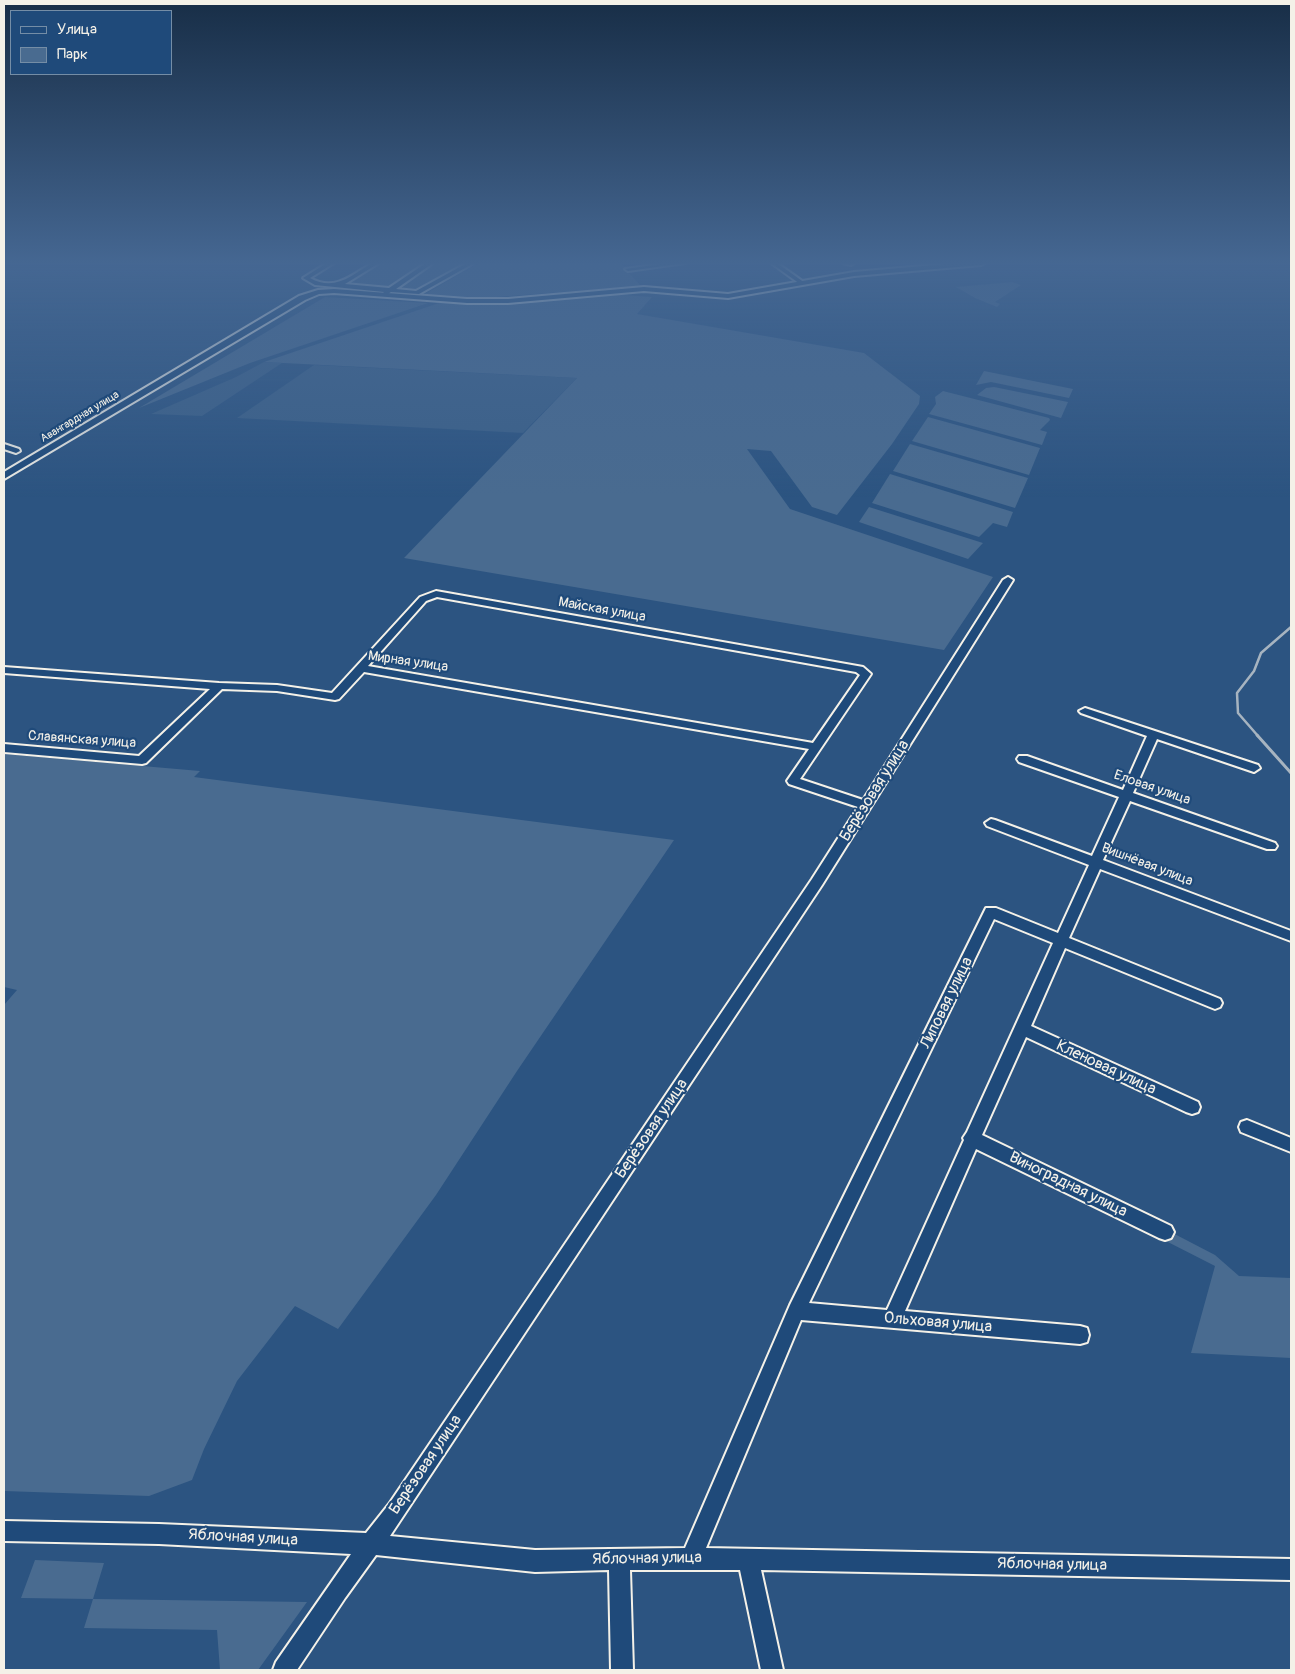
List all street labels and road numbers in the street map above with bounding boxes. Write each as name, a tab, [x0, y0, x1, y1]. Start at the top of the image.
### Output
street label: Авангардная улица	[38, 388, 122, 446]
street label: Майская улица	[557, 594, 647, 626]
street label: Мирная улица	[367, 648, 449, 676]
street label: Славянская улица	[27, 728, 137, 752]
street label: Берёзовая улица	[836, 737, 914, 845]
street label: Еловая улица	[1111, 767, 1193, 809]
street label: Вишнёвая улица	[1099, 840, 1195, 890]
street label: Липовая улица	[917, 954, 977, 1052]
street label: Кленовая улица	[1053, 1036, 1159, 1100]
street label: Берёзовая улица	[612, 1075, 692, 1183]
street label: Виноградная улица	[1006, 1148, 1130, 1222]
street label: Ольховая улица	[883, 1309, 993, 1337]
street label: Берёзовая улица	[386, 1411, 466, 1519]
street label: Яблочная улица	[188, 1526, 298, 1550]
street label: Яблочная улица	[592, 1548, 702, 1570]
street label: Яблочная улица	[997, 1554, 1107, 1576]

